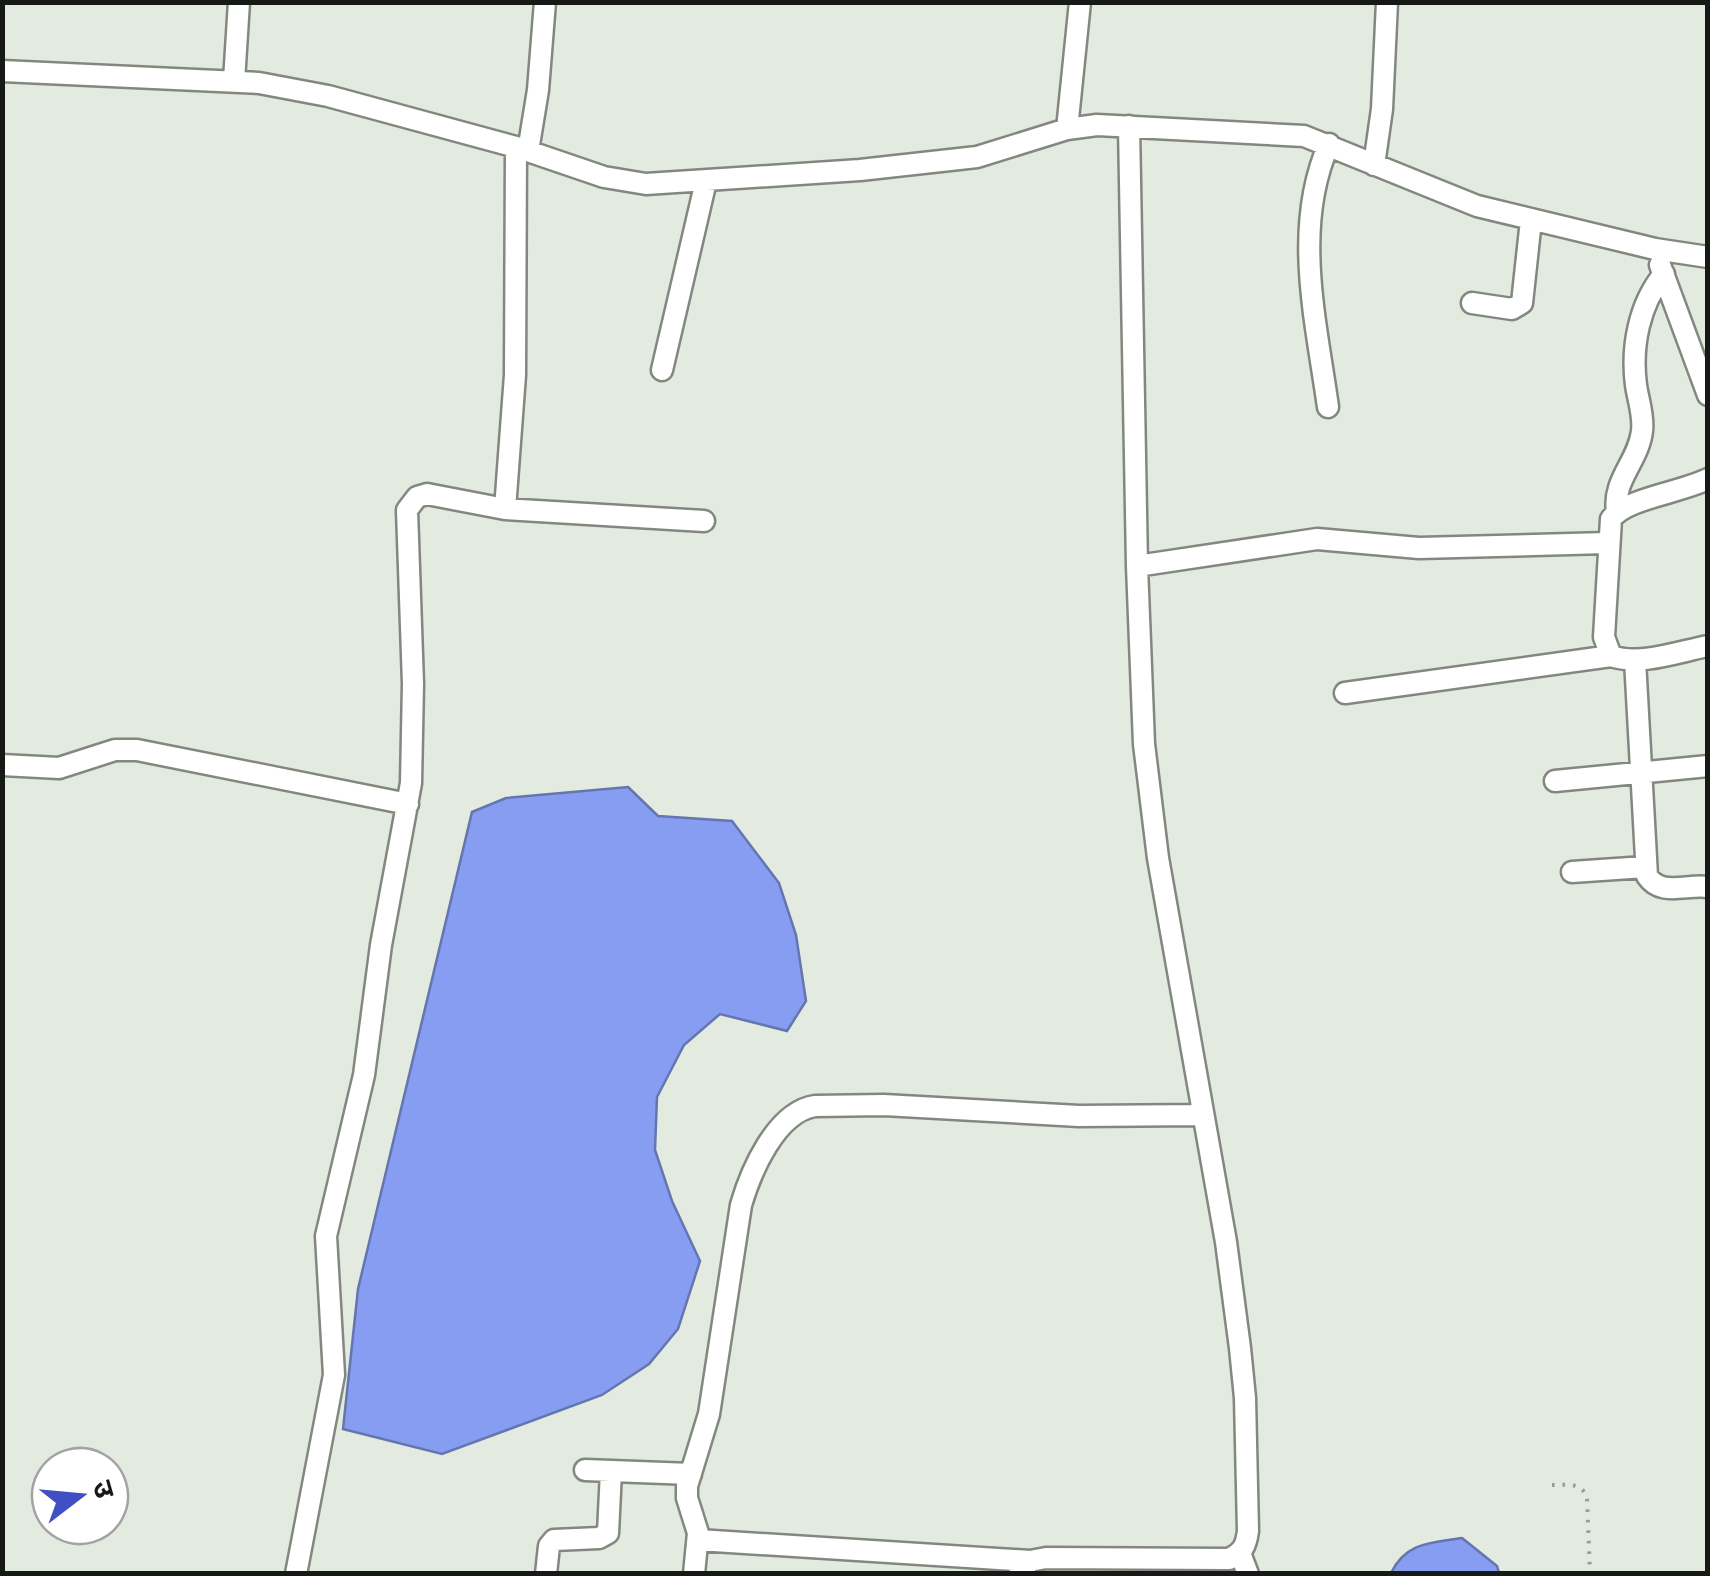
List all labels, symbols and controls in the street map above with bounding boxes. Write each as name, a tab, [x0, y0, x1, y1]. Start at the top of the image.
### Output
north arrow	[30, 1446, 130, 1546]
text: उ	[84, 1476, 125, 1503]

